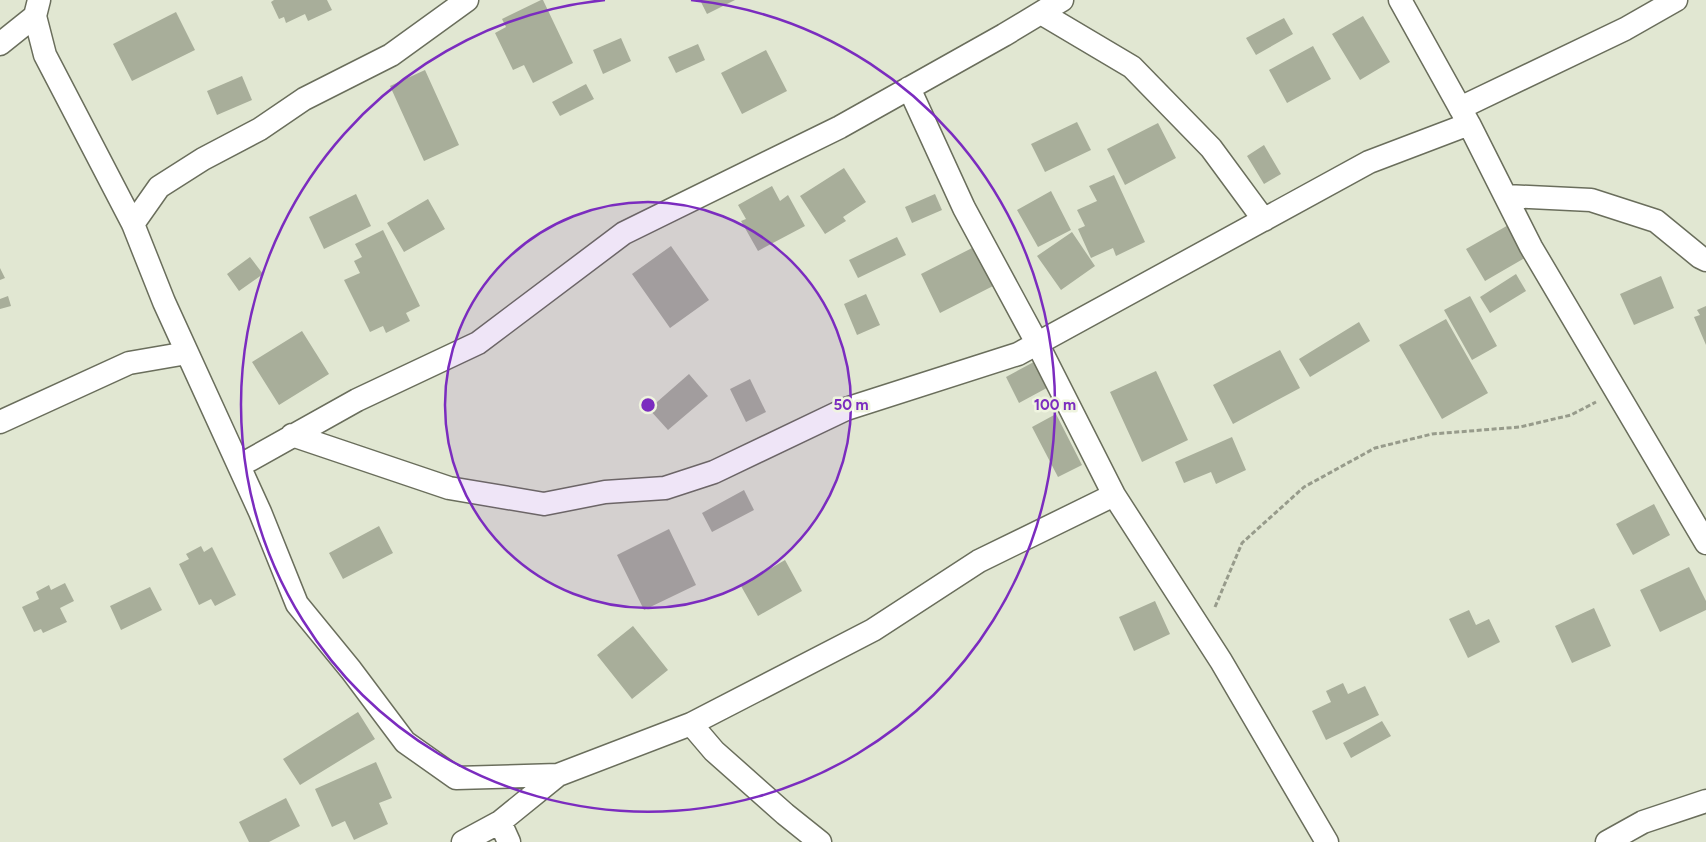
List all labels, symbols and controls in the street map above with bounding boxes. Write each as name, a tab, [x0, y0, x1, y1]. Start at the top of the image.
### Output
centre of rings	[639, 396, 657, 414]
text: 50 m	[833, 396, 869, 414]
text: 100 m	[1034, 396, 1076, 414]

